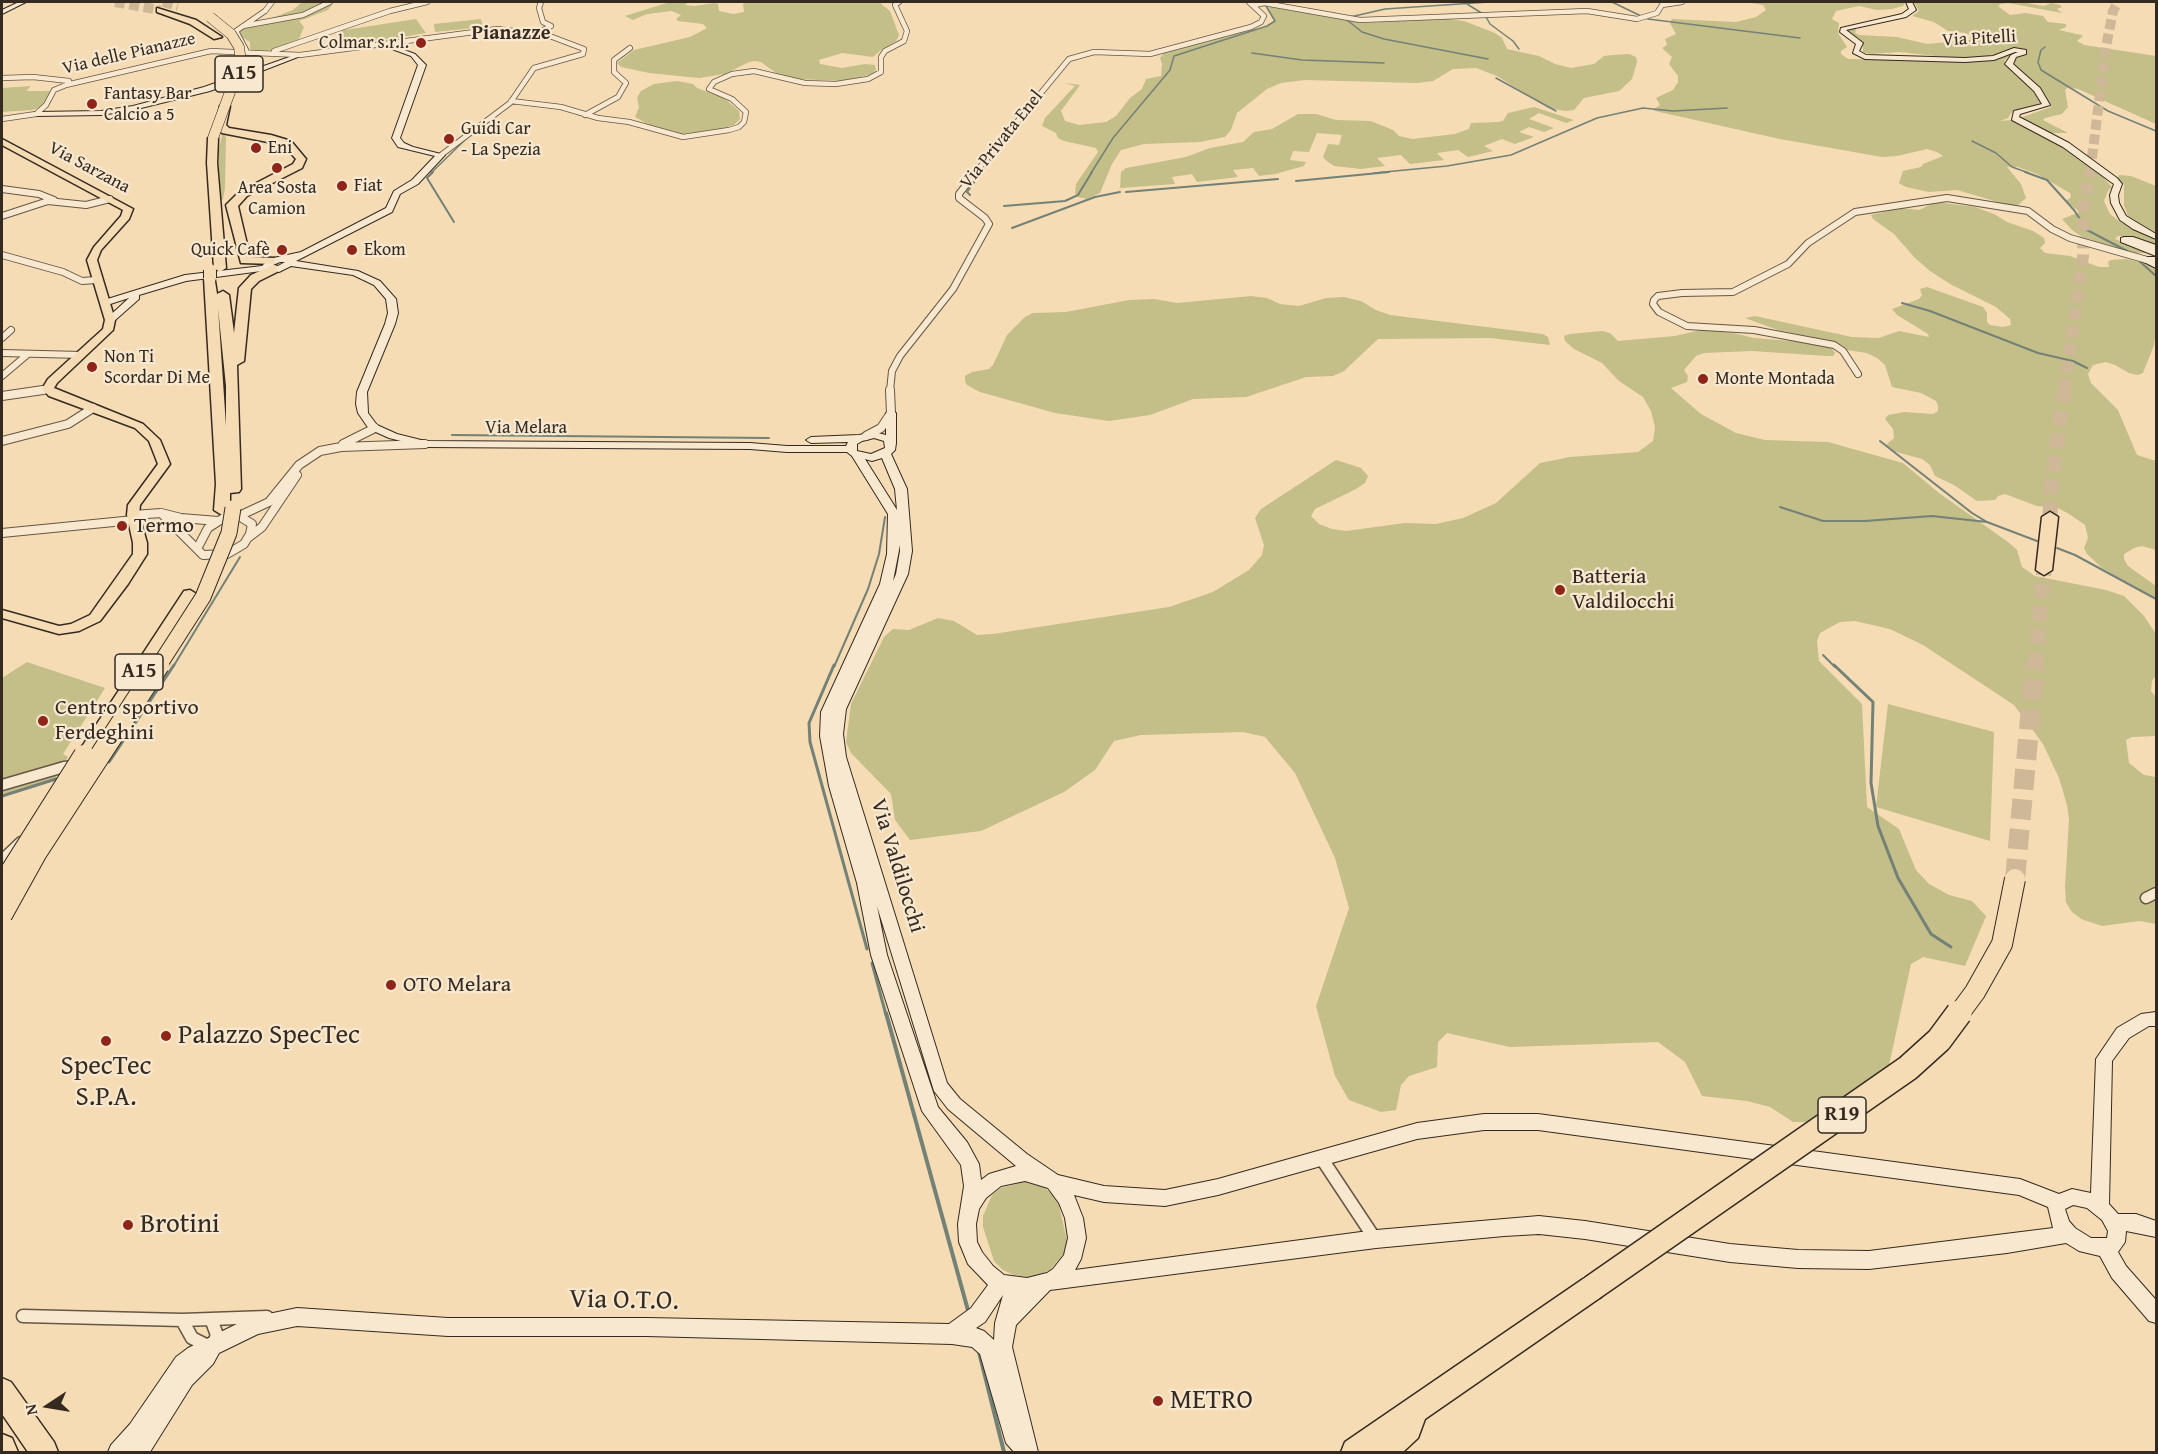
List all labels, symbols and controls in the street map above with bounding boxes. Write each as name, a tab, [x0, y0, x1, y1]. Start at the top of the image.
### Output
district label: Pianazze	[471, 22, 551, 46]
street label: Via Pitelli	[1941, 26, 2017, 52]
street label: Via delle Pianazze	[60, 28, 198, 80]
place label: Colmar s.r.l.	[319, 32, 409, 54]
marker: Colmar s.r.l.	[414, 36, 428, 50]
road number: A15	[215, 56, 263, 92]
place label: Fantasy Bar Calcio a 5	[104, 83, 192, 125]
street label: Via Privata Enel	[956, 87, 1048, 193]
marker: Fantasy Bar Calcio a 5	[85, 97, 99, 111]
place label: Guidi Car - La Spezia	[461, 118, 541, 160]
marker: Guidi Car - La Spezia	[442, 132, 456, 146]
place label: Eni	[268, 137, 292, 159]
street label: Via Sarzana	[45, 138, 133, 198]
marker: Eni	[249, 141, 263, 155]
marker: Area Sosta Camion	[270, 161, 284, 175]
place label: Fiat	[354, 175, 383, 197]
place label: Area Sosta Camion	[238, 177, 316, 219]
marker: Fiat	[335, 179, 349, 193]
place label: Quick Cafè	[191, 239, 270, 261]
place label: Ekom	[364, 239, 406, 261]
marker: Quick Cafè	[275, 243, 289, 257]
marker: Ekom	[345, 243, 359, 257]
place label: Non Ti Scordar Di Me	[104, 346, 210, 388]
marker: Non Ti Scordar Di Me	[85, 360, 99, 374]
place label: Monte Montada	[1715, 368, 1835, 390]
marker: Monte Montada	[1696, 372, 1710, 386]
street label: Via Melara	[485, 417, 567, 439]
place label: Termo	[134, 513, 194, 539]
marker: Termo	[115, 519, 129, 533]
place label: Batteria Valdilocchi	[1572, 564, 1675, 616]
marker: Batteria Valdilocchi	[1553, 583, 1567, 597]
road number: A15	[115, 654, 163, 690]
place label: Centro sportivo Ferdeghini	[55, 695, 199, 746]
marker: Centro sportivo Ferdeghini	[36, 714, 50, 728]
street label: Via Valdilocchi	[864, 796, 930, 936]
place label: OTO Melara	[403, 972, 511, 998]
marker: OTO Melara	[384, 978, 398, 992]
place label: Palazzo SpecTec	[178, 1020, 360, 1052]
marker: Palazzo SpecTec	[159, 1029, 173, 1043]
marker: SpecTec S.P.A.	[99, 1034, 113, 1048]
place label: SpecTec S.P.A.	[60, 1051, 152, 1114]
road number: R19	[1818, 1097, 1866, 1133]
place label: Brotini	[140, 1209, 220, 1241]
marker: Brotini	[121, 1218, 135, 1232]
street label: Via O.T.O.	[569, 1284, 679, 1318]
north arrow	[18, 1376, 78, 1436]
place label: METRO	[1170, 1385, 1253, 1417]
marker: METRO	[1151, 1394, 1165, 1408]
text: N	[18, 1402, 43, 1417]

